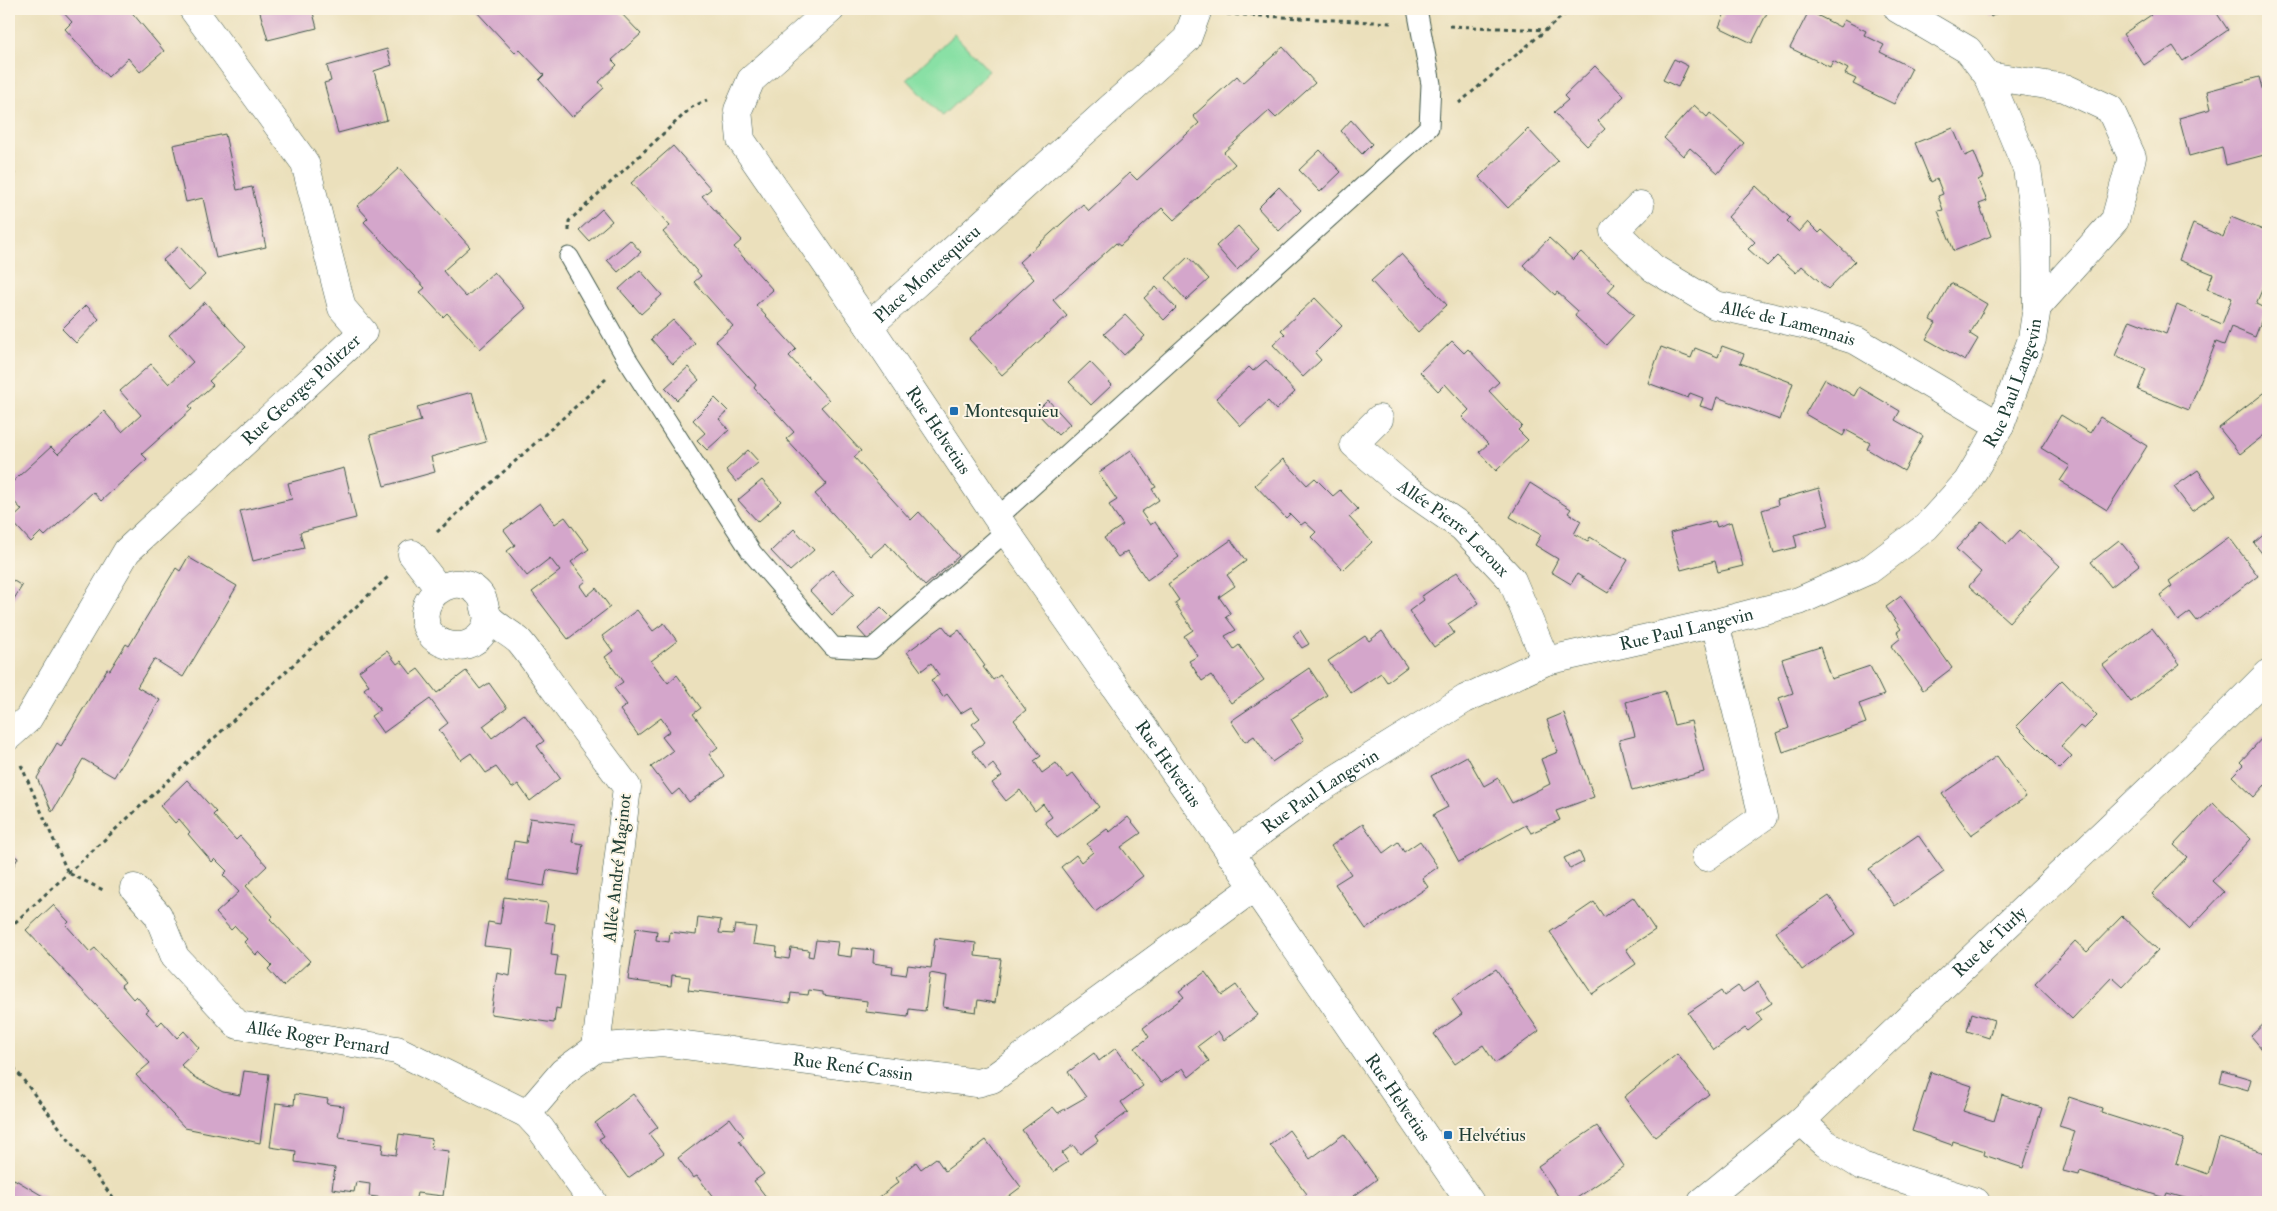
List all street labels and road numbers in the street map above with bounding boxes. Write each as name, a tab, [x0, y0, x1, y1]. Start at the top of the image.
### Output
street label: Place Montesquieu	[869, 220, 985, 328]
street label: Allée de Lamennais	[1717, 295, 1858, 352]
street label: Rue Paul Langevin	[1979, 317, 2047, 452]
street label: Rue Georges Politzer	[237, 329, 366, 451]
street label: Rue Helvetius	[901, 382, 976, 479]
street label: Allée Pierre Leroux	[1392, 474, 1514, 582]
street label: Rue Paul Langevin	[1617, 603, 1756, 656]
street label: Rue Helvetius	[1130, 716, 1207, 812]
street label: Rue Paul Langevin	[1257, 744, 1383, 839]
street label: Allée André Maginot	[598, 793, 637, 944]
street label: Rue de Turly	[1948, 901, 2032, 983]
street label: Allée Roger Pernard	[244, 1015, 391, 1061]
street label: Rue René Cassin	[791, 1048, 914, 1087]
street label: Rue Helvetius	[1360, 1049, 1436, 1146]

